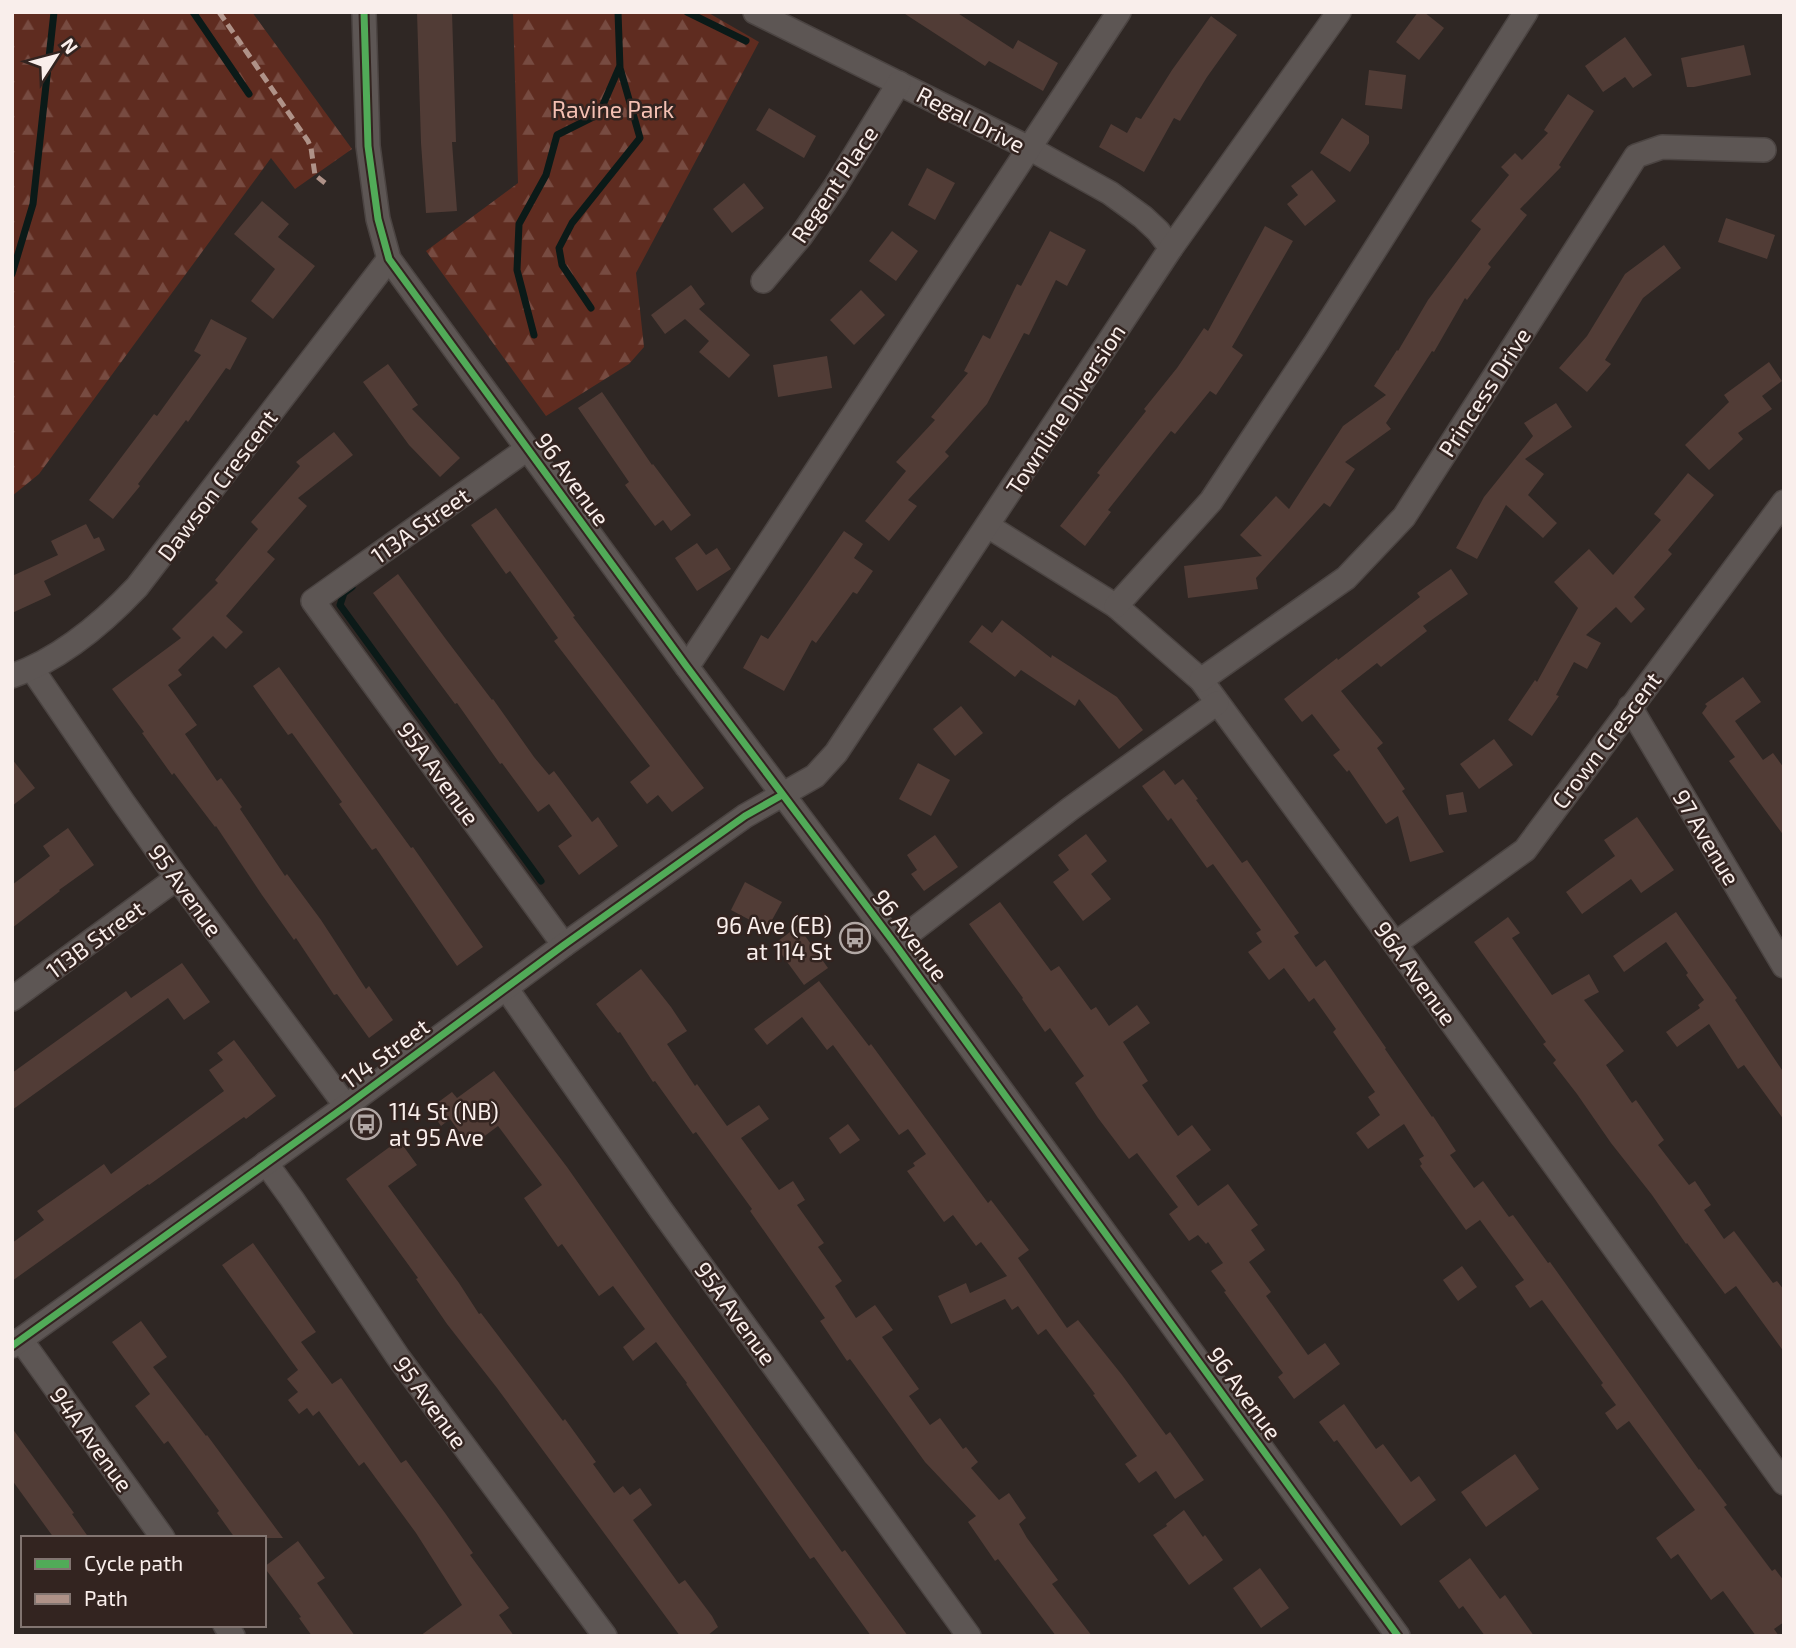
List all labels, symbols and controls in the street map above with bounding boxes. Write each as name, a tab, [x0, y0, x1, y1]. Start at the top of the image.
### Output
north arrow	[21, 21, 91, 91]
text: N	[57, 33, 83, 58]
street label: Regal Drive	[912, 80, 1030, 158]
park label: Ravine Park	[552, 95, 675, 123]
street label: Regent Place	[785, 120, 883, 248]
street label: Townline Diversion	[999, 318, 1131, 500]
street label: Princess Drive	[1432, 322, 1536, 462]
street label: Dawson Crescent	[151, 404, 283, 566]
street label: 96 Avenue	[530, 427, 616, 531]
street label: 113A Street	[365, 481, 475, 569]
street label: Crown Crescent	[1545, 666, 1667, 814]
street label: 95A Avenue	[392, 716, 486, 830]
street label: 97 Avenue	[1668, 784, 1746, 890]
street label: 95 Avenue	[143, 838, 229, 942]
street label: 96 Avenue	[867, 883, 955, 987]
street label: 113B Street	[40, 894, 150, 984]
place label: 96 Ave (EB) at 114 St	[716, 911, 832, 965]
street label: 96A Avenue	[1369, 916, 1463, 1030]
bus stop icon: 96 Ave (EB) at 114 St	[838, 921, 872, 955]
street label: 114 Street	[336, 1012, 434, 1094]
place label: 114 St (NB) at 95 Ave	[389, 1097, 499, 1151]
bus stop icon: 114 St (NB) at 95 Ave	[349, 1107, 383, 1141]
street label: 95A Avenue	[689, 1256, 783, 1370]
street label: 96 Avenue	[1202, 1341, 1288, 1445]
street label: 95 Avenue	[388, 1350, 474, 1454]
street label: 94A Avenue	[45, 1381, 139, 1497]
legend	[21, 1536, 266, 1627]
text: Cycle path	[84, 1550, 183, 1575]
text: Path	[84, 1585, 128, 1610]

